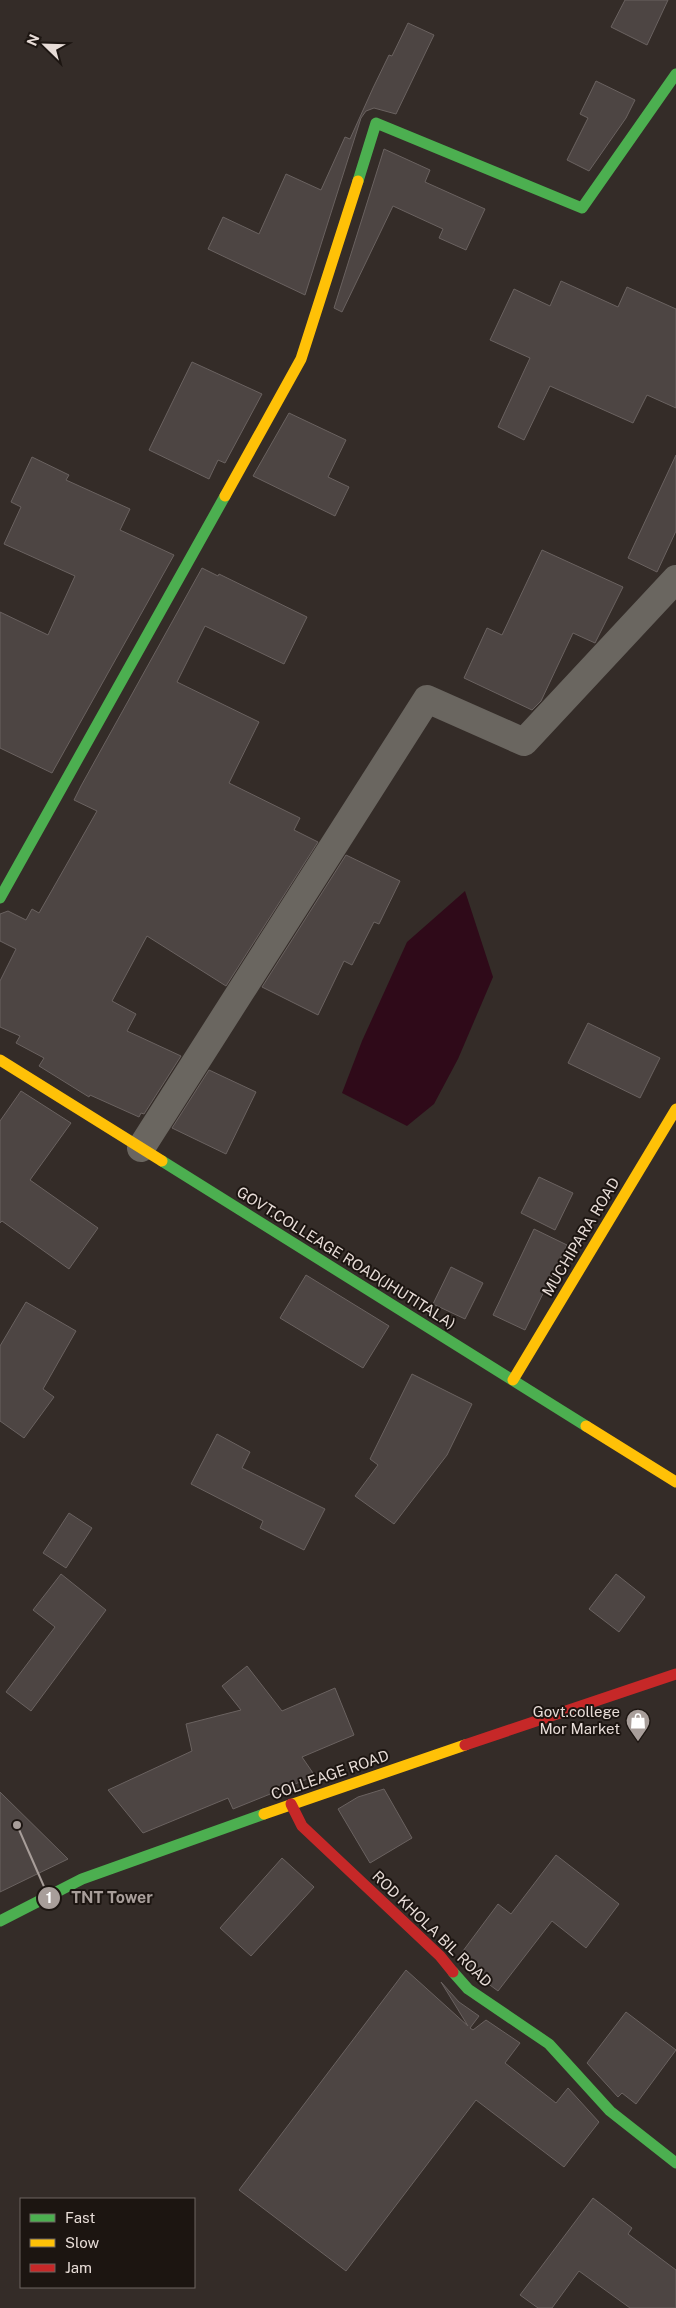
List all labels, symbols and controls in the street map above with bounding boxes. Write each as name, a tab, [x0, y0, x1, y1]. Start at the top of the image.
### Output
north arrow	[20, 20, 70, 70]
text: N	[24, 32, 43, 48]
street label: MUCHIPARA ROAD	[538, 1174, 623, 1299]
street label: GOVT.COLLEAGE ROAD(JHUTITALA)	[234, 1183, 459, 1332]
place label: Govt.college Mor Market	[533, 1703, 620, 1737]
shop icon: Govt.college Mor Market	[625, 1708, 651, 1742]
street label: COLLEAGE ROAD	[269, 1746, 391, 1803]
street label: ROD KHOLA BIL ROAD	[369, 1867, 496, 1990]
callout: TNT Tower	[36, 1882, 163, 1913]
text: TNT Tower	[71, 1888, 153, 1907]
text: 1	[46, 1889, 52, 1906]
legend	[20, 2198, 195, 2288]
text: Fast	[65, 2209, 95, 2226]
text: Slow	[65, 2234, 100, 2251]
text: Jam	[65, 2259, 92, 2276]

